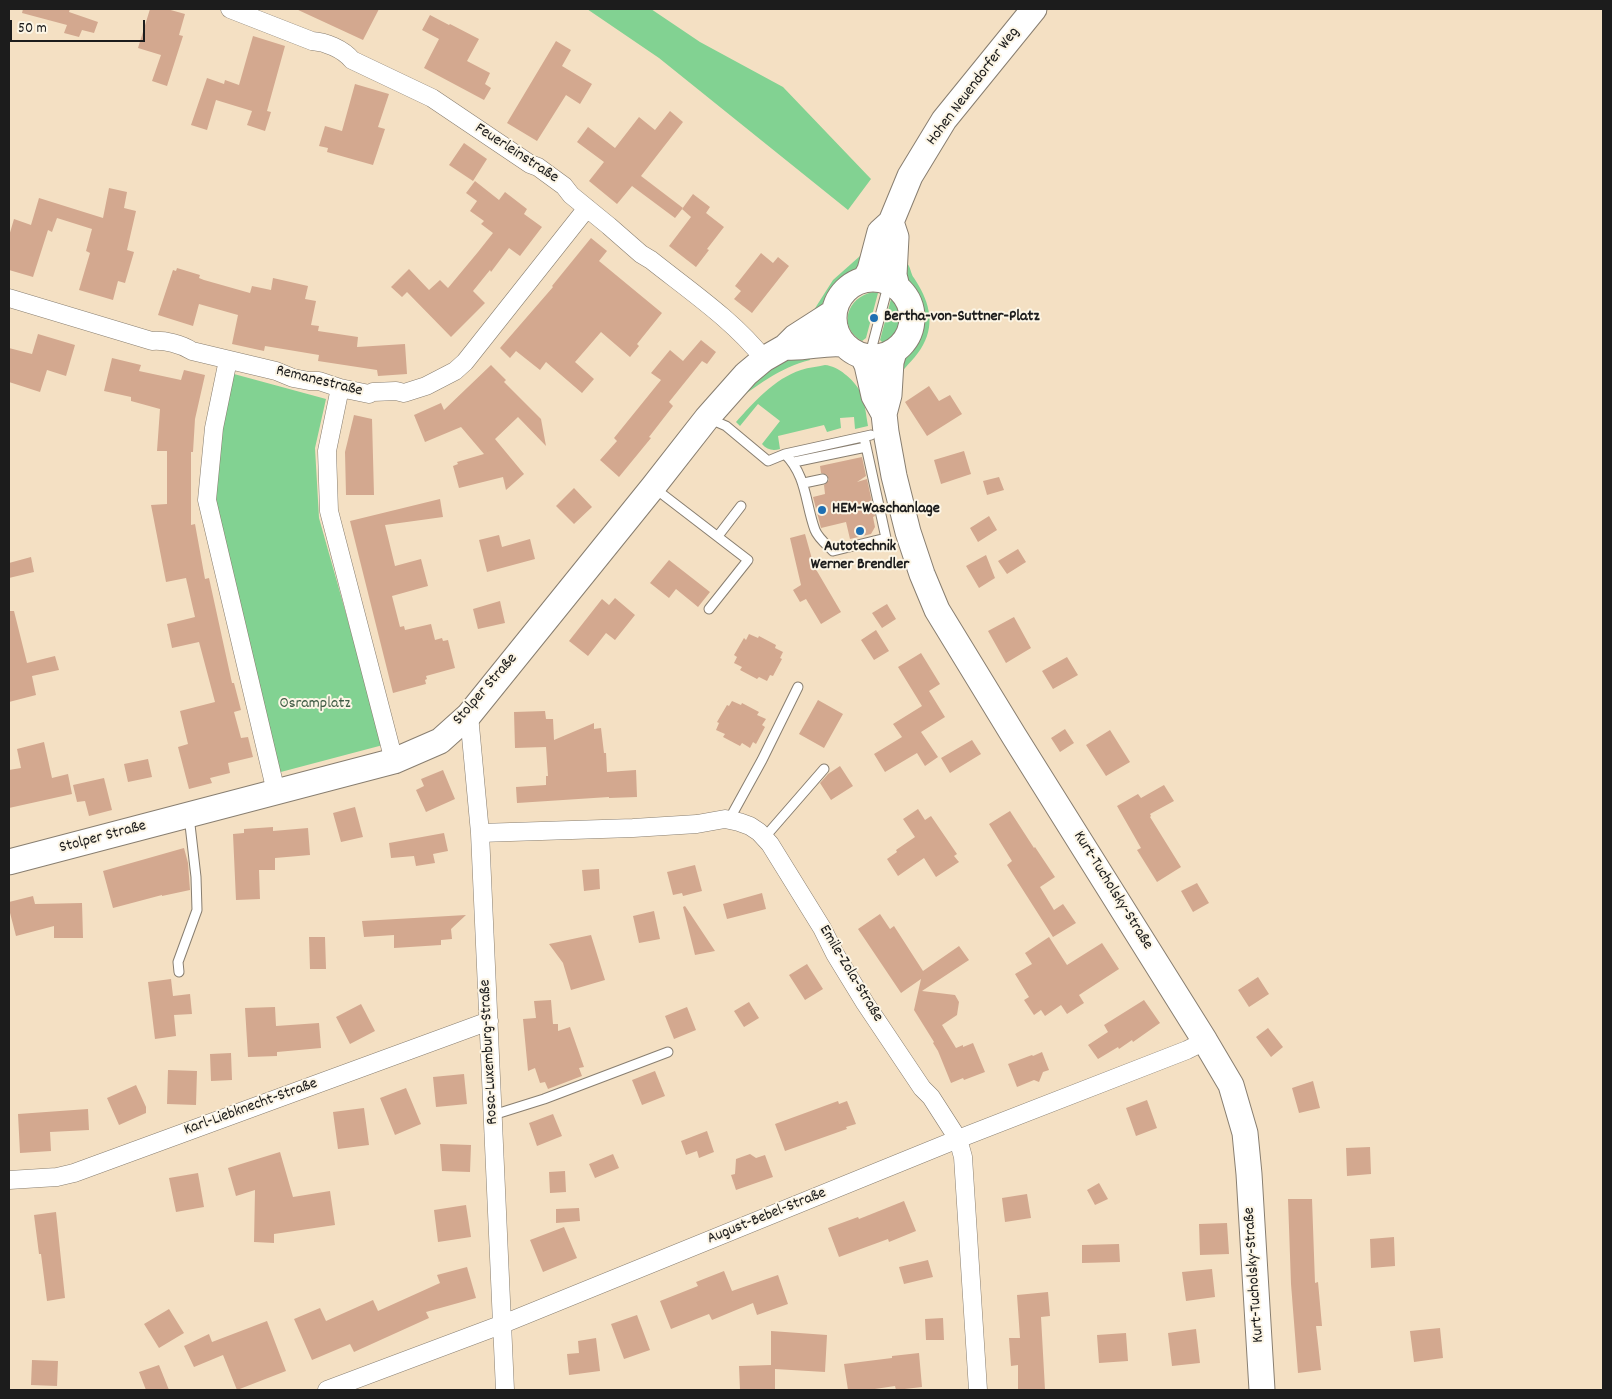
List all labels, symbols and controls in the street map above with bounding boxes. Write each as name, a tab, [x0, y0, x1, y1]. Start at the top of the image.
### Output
scale bar	[12, 10, 148, 42]
text: 50 m	[18, 18, 47, 40]
street label: Hohen Neuendorfer Weg	[923, 24, 1025, 150]
street label: Feuerleinstraße	[471, 120, 561, 188]
place label: Bertha-von-Suttner-Platz	[884, 308, 1040, 328]
marker: Bertha-von-Suttner-Platz	[868, 312, 880, 324]
street label: Remanestraße	[274, 362, 364, 402]
place label: HEM-Waschanlage	[832, 500, 940, 520]
marker: HEM-Waschanlage	[816, 504, 828, 516]
marker: Autotechnik Werner Brendler	[854, 525, 866, 537]
place label: Autotechnik Werner Brendler	[811, 538, 909, 576]
street label: Stolper Straße	[450, 650, 522, 730]
park label: Osramplatz	[279, 695, 351, 715]
street label: Stolper Straße	[58, 817, 148, 859]
street label: Kurt-Tucholsky-Straße	[1068, 828, 1156, 954]
street label: Emile-Zola-Straße	[814, 922, 886, 1026]
street label: Rosa-Luxemburg-Straße	[477, 979, 503, 1125]
street label: Karl-Liebknecht-Straße	[182, 1075, 320, 1141]
street label: August-Bebel-Straße	[705, 1184, 829, 1250]
street label: Kurt-Tucholsky-Straße	[1241, 1207, 1269, 1343]

